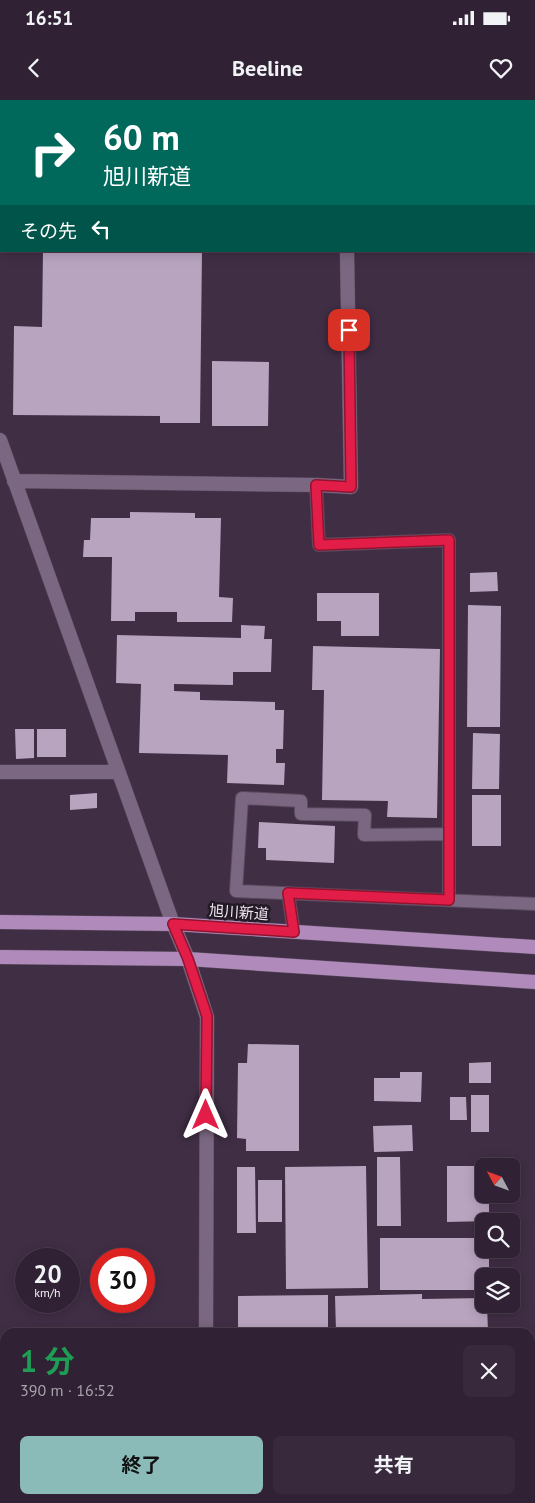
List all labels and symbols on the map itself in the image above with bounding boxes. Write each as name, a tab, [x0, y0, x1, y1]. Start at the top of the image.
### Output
pin	[328, 309, 370, 351]
street label: 旭川新道	[208, 900, 270, 924]
position arrow	[179, 1088, 231, 1140]
north arrow	[475, 1158, 520, 1202]
speed limit sign: 30	[90, 1248, 155, 1313]

